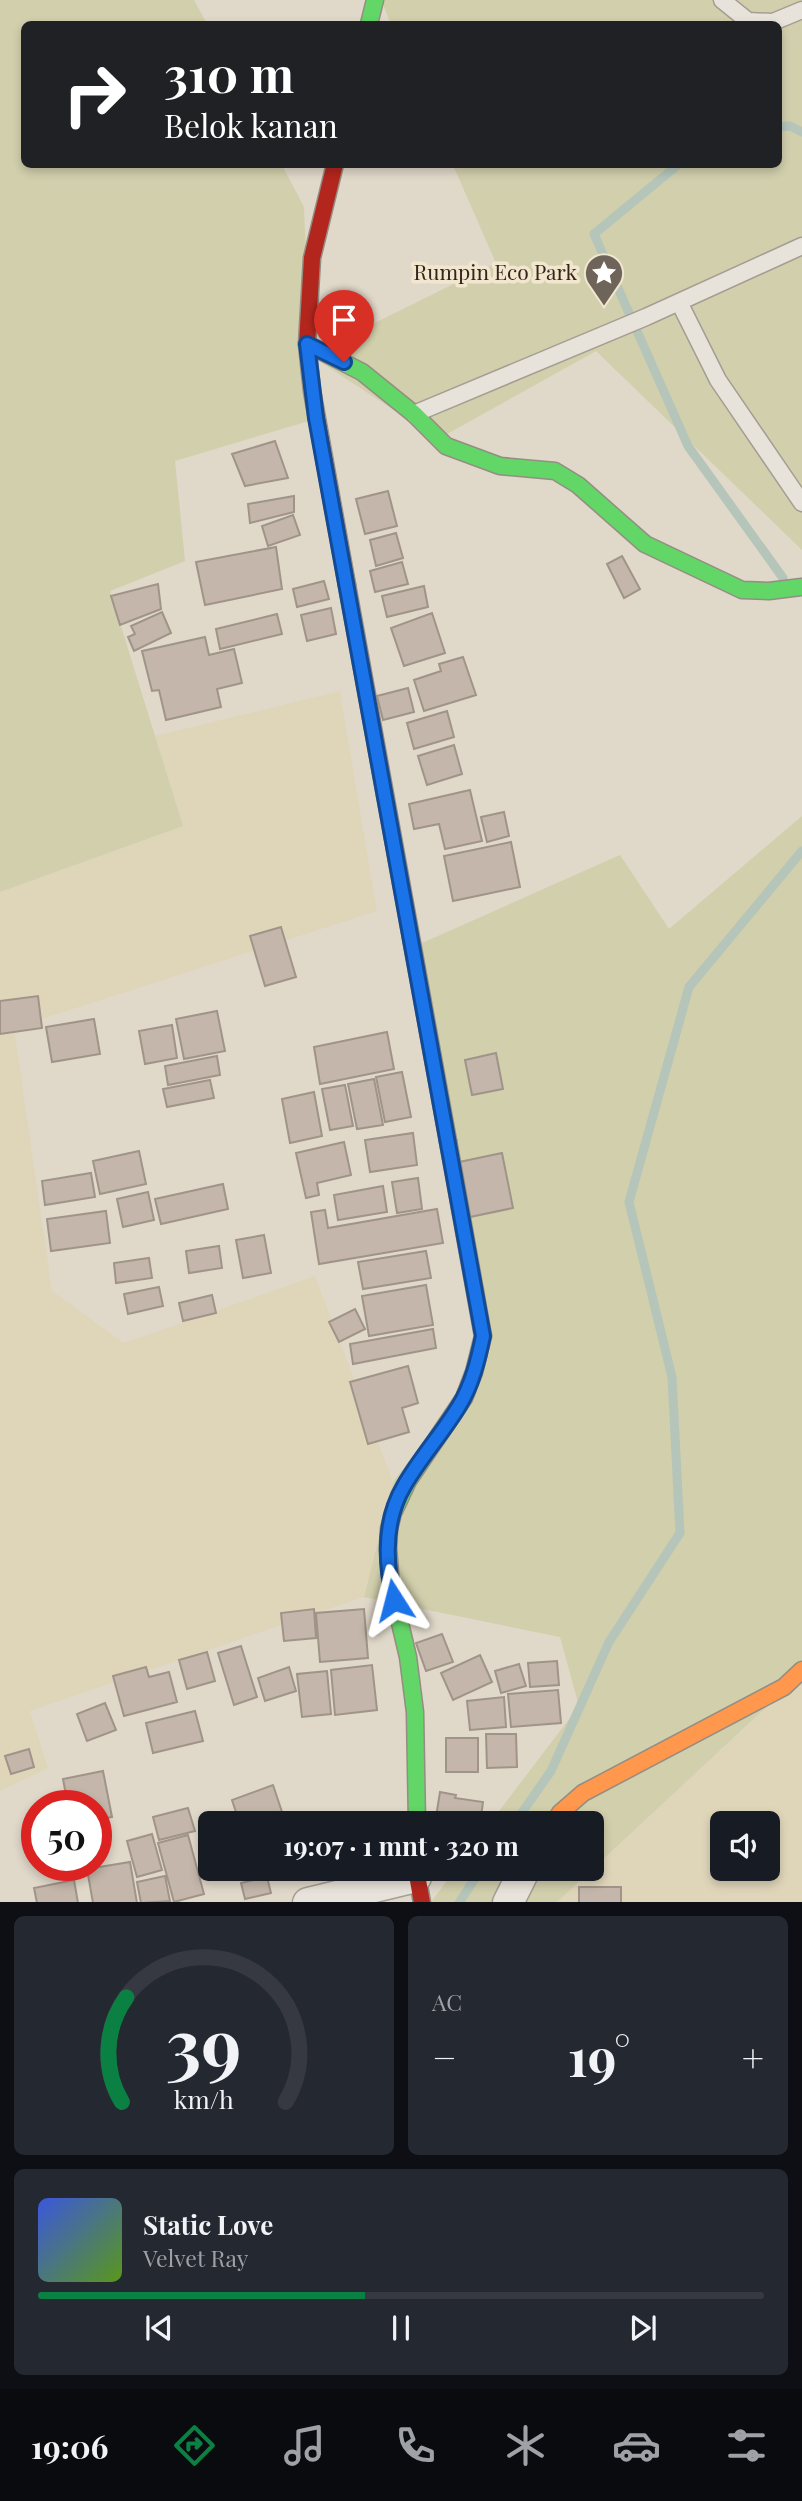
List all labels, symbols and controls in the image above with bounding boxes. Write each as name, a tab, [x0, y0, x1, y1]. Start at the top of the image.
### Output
text: 310 m	[164, 40, 294, 105]
icon: right	[49, 49, 140, 140]
text: Belok kanan	[164, 103, 338, 146]
place icon: Rumpin Eco Park	[583, 252, 625, 307]
place label: Rumpin Eco Park	[414, 257, 577, 285]
pin	[314, 290, 374, 362]
icon: arrive	[325, 301, 363, 339]
position arrow	[357, 1563, 431, 1637]
speed limit sign: 50	[21, 1790, 112, 1881]
map controls	[710, 1811, 780, 1881]
button: sound	[710, 1811, 780, 1881]
text: 19:07 · 1 mnt · 320 m	[283, 1828, 519, 1863]
text: AC	[432, 1986, 462, 2017]
text: 39	[166, 1993, 242, 2090]
text: 19°	[568, 2021, 631, 2090]
text: −	[432, 2031, 457, 2082]
text: +	[742, 2031, 764, 2082]
text: km/h	[174, 2081, 234, 2114]
text: Static Love	[143, 2207, 273, 2242]
text: Velvet Ray	[143, 2242, 248, 2273]
icon: previous	[140, 2309, 178, 2347]
icon: pause	[382, 2309, 420, 2347]
icon: next	[624, 2309, 662, 2347]
icon: directions	[170, 2421, 219, 2470]
icon: music	[280, 2421, 329, 2470]
icon: phone	[391, 2421, 440, 2470]
icon: climate	[501, 2421, 550, 2470]
icon: car	[612, 2421, 661, 2470]
icon: filters	[722, 2421, 771, 2470]
text: 19:06	[31, 2424, 109, 2467]

